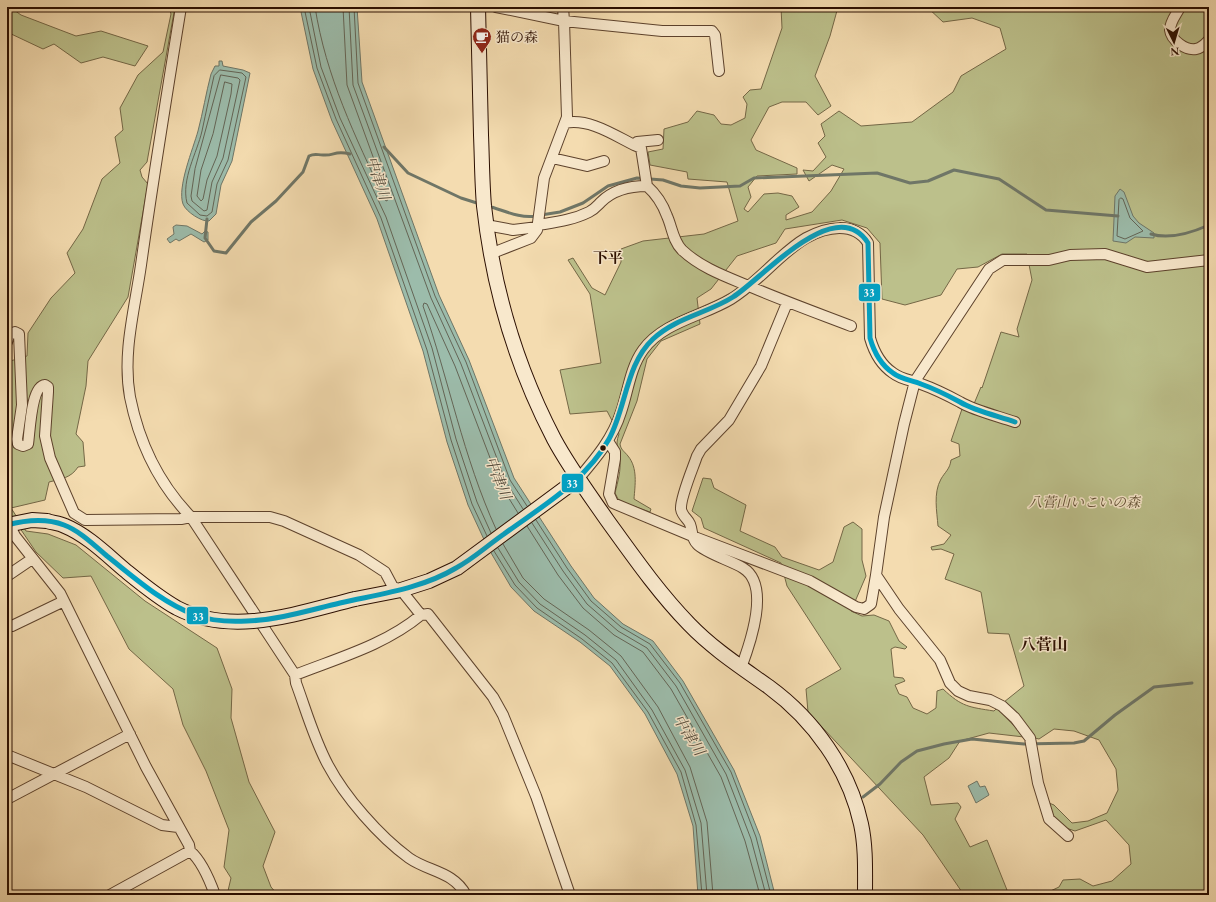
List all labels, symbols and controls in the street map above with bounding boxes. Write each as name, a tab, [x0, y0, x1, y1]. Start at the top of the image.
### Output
north arrow	[1154, 22, 1194, 62]
cafe icon: 猫の森	[471, 26, 493, 54]
place label: 猫の森	[496, 28, 538, 46]
text: N	[1170, 45, 1180, 59]
water label: 中津川	[362, 153, 395, 204]
district label: 下平	[593, 248, 623, 267]
line badge: 33	[858, 283, 881, 302]
text: 33	[863, 285, 875, 299]
unlabelled marker	[598, 443, 608, 453]
water label: 中津川	[481, 453, 516, 504]
line badge: 33	[561, 473, 584, 493]
text: 33	[566, 476, 578, 490]
park label: 八菅山いこいの森	[1028, 493, 1142, 511]
line badge: 33	[186, 606, 209, 625]
text: 33	[192, 609, 204, 623]
district label: 八菅山	[1020, 634, 1068, 655]
water label: 中津川	[669, 711, 710, 761]

